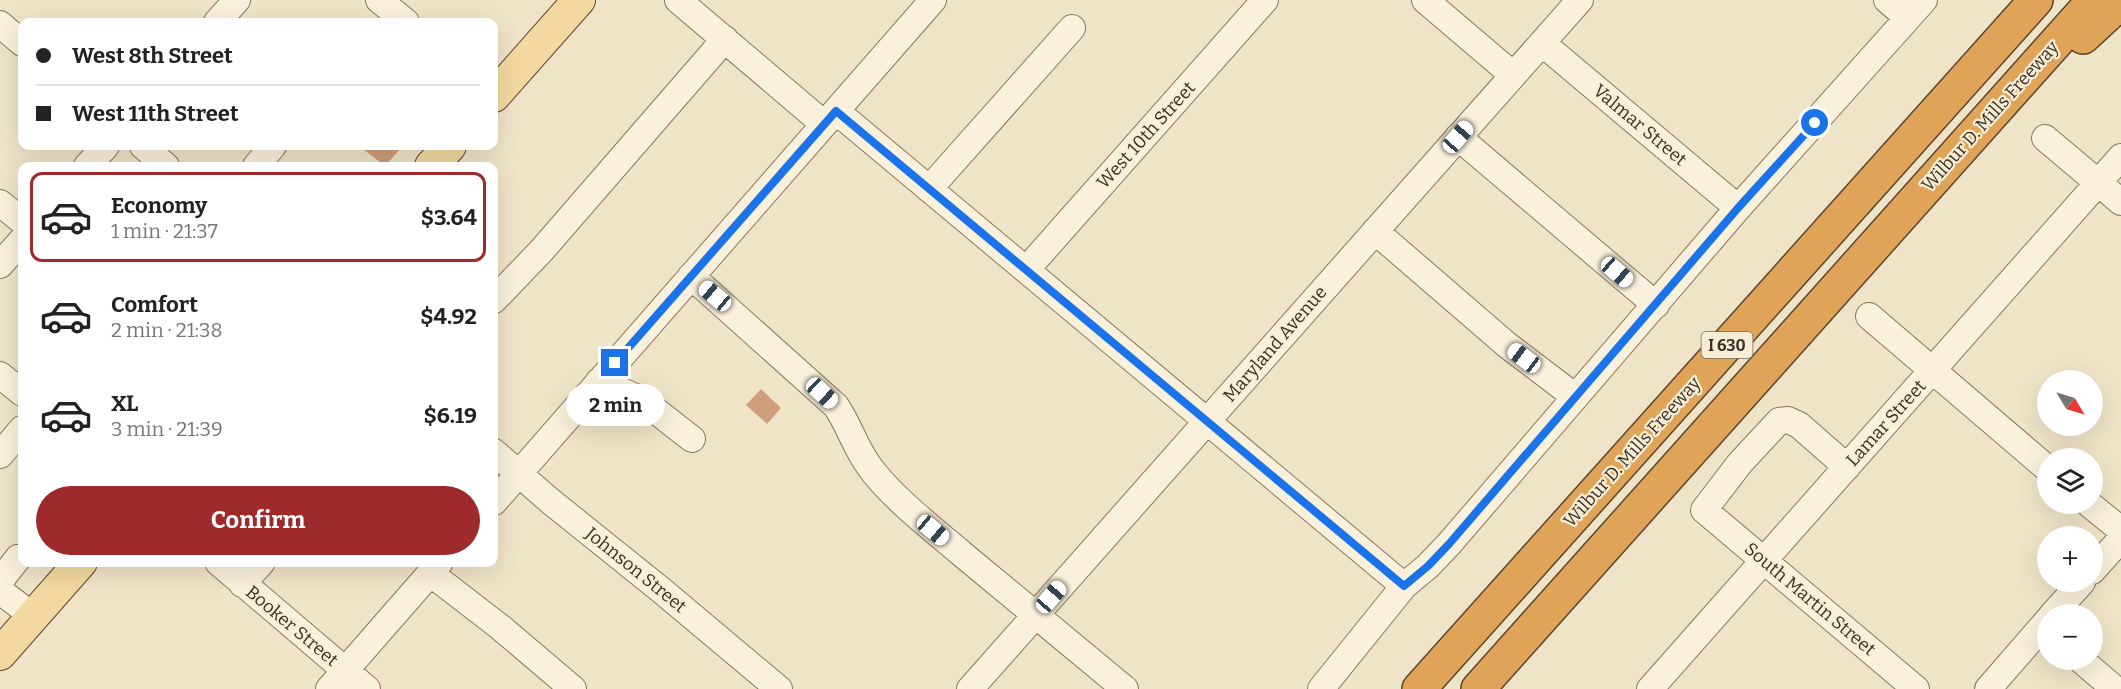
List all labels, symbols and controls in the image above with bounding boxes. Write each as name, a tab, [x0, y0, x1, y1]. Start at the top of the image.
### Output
street label: Wilbur D. Mills Freeway	[1917, 36, 2064, 196]
text: West 8th Street	[72, 42, 233, 69]
street label: West 10th Street	[1092, 77, 1200, 193]
street label: Valmar Street	[1589, 79, 1692, 171]
text: West 11th Street	[72, 100, 239, 127]
route start	[1801, 109, 1828, 136]
car	[1439, 118, 1477, 156]
icon: car	[39, 190, 93, 244]
text: Economy	[111, 192, 207, 219]
text: $3.64	[421, 204, 477, 231]
text: 1 min · 21:37	[111, 219, 218, 243]
car	[1598, 253, 1636, 291]
car	[695, 278, 735, 314]
street label: Maryland Avenue	[1219, 281, 1331, 407]
icon: car	[39, 289, 93, 343]
text: Comfort	[111, 291, 198, 318]
text: $4.92	[420, 303, 477, 330]
text: 2 min · 21:38	[111, 318, 222, 342]
road number: I 630	[1702, 332, 1752, 358]
car	[1504, 340, 1544, 376]
route end	[601, 349, 628, 376]
north arrow	[2037, 370, 2103, 436]
map controls	[2037, 370, 2103, 670]
street label: Wilbur D. Mills Freeway	[1559, 372, 1706, 532]
car	[803, 374, 841, 412]
street label: Lamar Street	[1841, 375, 1931, 471]
callout: 2 min	[566, 384, 664, 426]
icon: car	[39, 388, 93, 442]
text: XL	[111, 390, 138, 417]
text: 2 min	[589, 393, 642, 417]
text: $6.19	[423, 402, 477, 429]
text: 3 min · 21:39	[111, 417, 223, 441]
button: layers	[2037, 448, 2103, 514]
button: Confirm	[36, 486, 480, 555]
car	[913, 512, 953, 548]
street label: Johnson Street	[580, 522, 691, 618]
button: +	[2037, 526, 2103, 592]
street label: South Martin Street	[1740, 538, 1880, 661]
car	[1032, 578, 1070, 616]
street label: Booker Street	[241, 581, 343, 671]
button: −	[2037, 604, 2103, 670]

